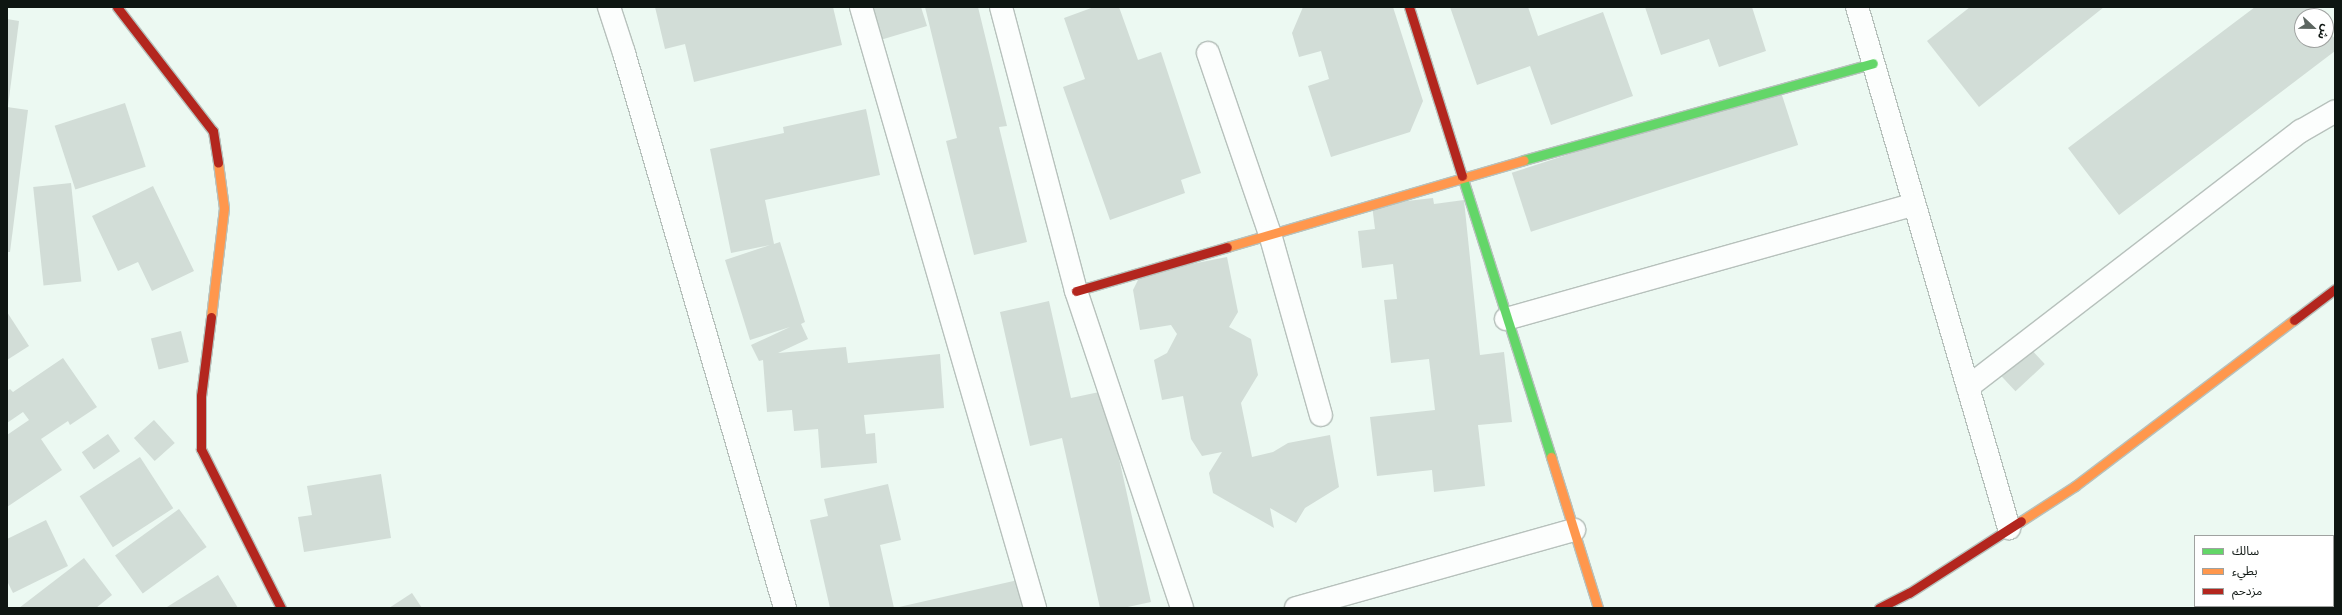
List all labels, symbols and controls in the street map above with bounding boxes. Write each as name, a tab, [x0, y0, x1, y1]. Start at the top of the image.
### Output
north arrow	[2294, 8, 2334, 48]
text: ش	[2315, 23, 2334, 42]
legend	[2194, 535, 2334, 607]
text: سالك	[2232, 543, 2259, 558]
text: بطيء	[2232, 563, 2258, 578]
text: مزدحم	[2232, 583, 2262, 598]

